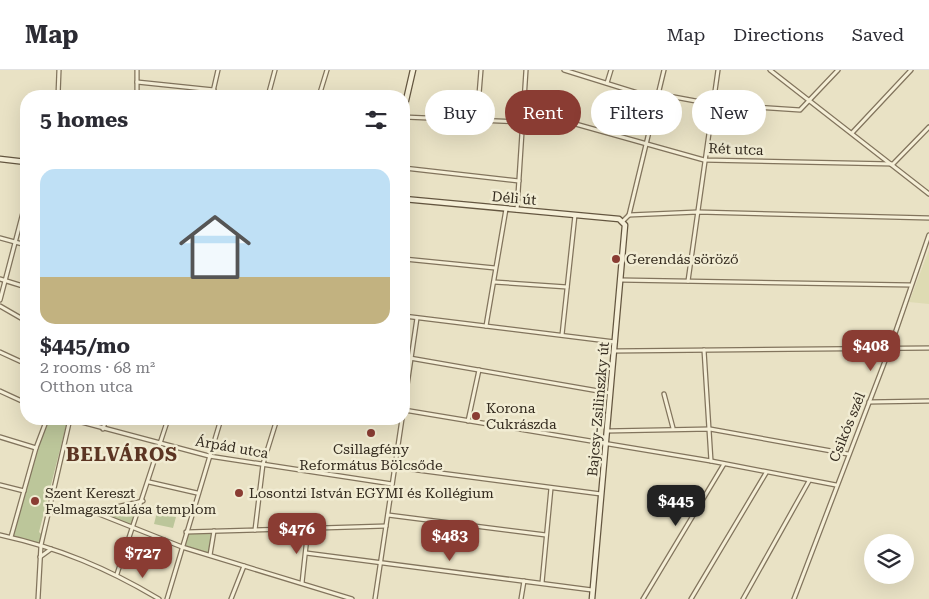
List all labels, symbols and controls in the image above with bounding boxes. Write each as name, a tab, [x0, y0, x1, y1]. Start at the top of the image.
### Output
text: Map	[25, 21, 79, 49]
text: Map	[667, 24, 705, 45]
text: Directions	[733, 24, 824, 45]
text: Saved	[852, 24, 904, 45]
chip: Buy	[425, 90, 495, 135]
chip: Rent	[505, 90, 581, 135]
chip: Filters	[591, 90, 682, 135]
chip: New	[692, 90, 766, 135]
icon: filters	[362, 106, 390, 134]
text: 5 homes	[40, 108, 128, 132]
street label: Rét utca	[708, 140, 764, 158]
street label: Déli út	[491, 188, 537, 208]
icon: home	[170, 202, 260, 292]
place label: Gerendás söröző	[626, 251, 739, 267]
marker: Gerendás söröző	[610, 253, 622, 265]
pin: $408	[841, 330, 901, 372]
text: $445/mo	[40, 334, 130, 358]
text: $408	[853, 336, 889, 355]
street label: Bajcsy-Zsilinszky út	[584, 341, 612, 477]
text: 2 rooms · 68 m²	[40, 358, 155, 377]
text: Otthon utca	[40, 377, 133, 396]
street label: Csikós szél	[826, 389, 868, 464]
place label: Korona Cukrászda	[486, 400, 557, 432]
marker: Korona Cukrászda	[470, 410, 482, 422]
marker: Csillagfény Református Bölcsőde	[365, 427, 377, 439]
street label: Árpád utca	[194, 433, 270, 461]
place label: Csillagfény Református Bölcsőde	[299, 441, 443, 473]
district label: BELVÁROS	[66, 443, 178, 466]
pin: $445	[646, 484, 706, 527]
place label: Szent Kereszt Felmagasztalása templom	[45, 485, 217, 517]
place label: Losontzi István EGYMI és Kollégium	[249, 485, 494, 501]
marker: Losontzi István EGYMI és Kollégium	[233, 487, 245, 499]
text: $445	[658, 491, 694, 510]
marker: Szent Kereszt Felmagasztalása templom	[29, 495, 41, 507]
pin: $476	[267, 512, 327, 555]
text: $476	[279, 519, 315, 538]
pin: $483	[420, 520, 480, 562]
text: $483	[432, 526, 468, 545]
map controls	[864, 534, 914, 584]
button: layers	[864, 534, 914, 584]
pin: $727	[113, 536, 173, 579]
text: $727	[125, 543, 161, 562]

